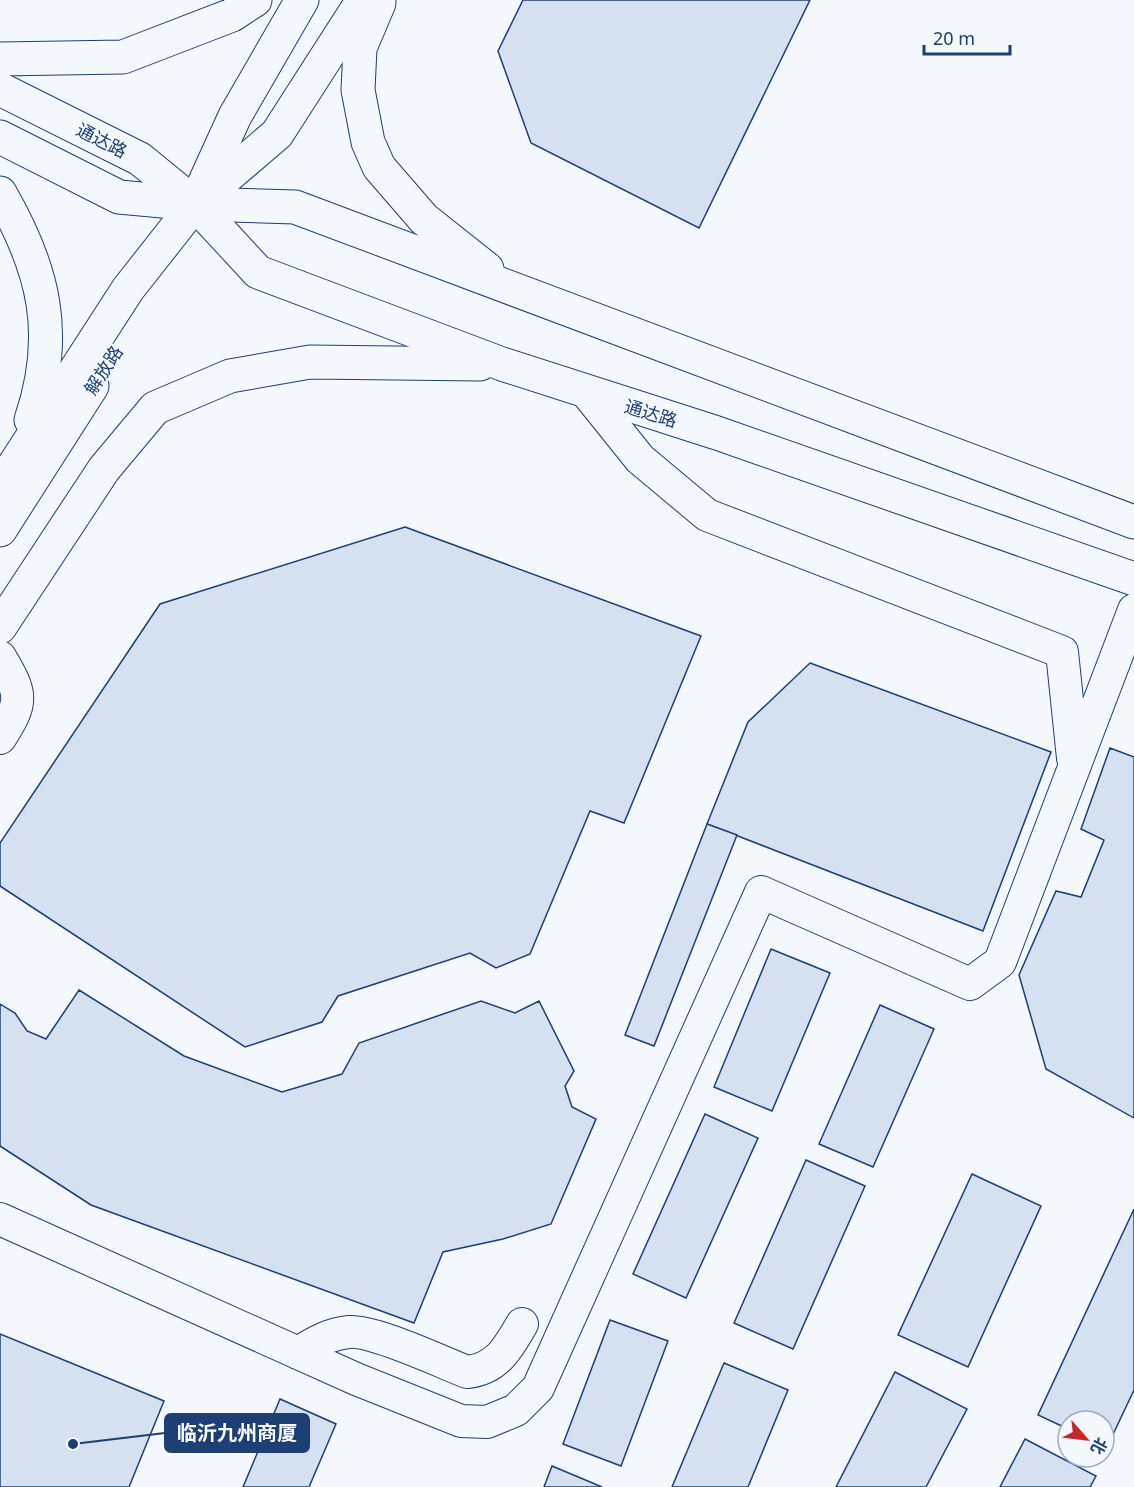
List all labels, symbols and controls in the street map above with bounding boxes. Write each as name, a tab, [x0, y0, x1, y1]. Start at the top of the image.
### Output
scale bar	[924, 18, 1010, 56]
text: 20 m	[933, 26, 975, 50]
street label: 通达路	[72, 117, 132, 163]
street label: 解放路	[78, 341, 128, 399]
street label: 通达路	[622, 394, 680, 432]
north arrow	[1056, 1409, 1116, 1469]
callout: 临沂九州商厦	[165, 1414, 309, 1452]
text: 临沂九州商厦	[177, 1419, 297, 1446]
text: 北	[1086, 1434, 1113, 1458]

